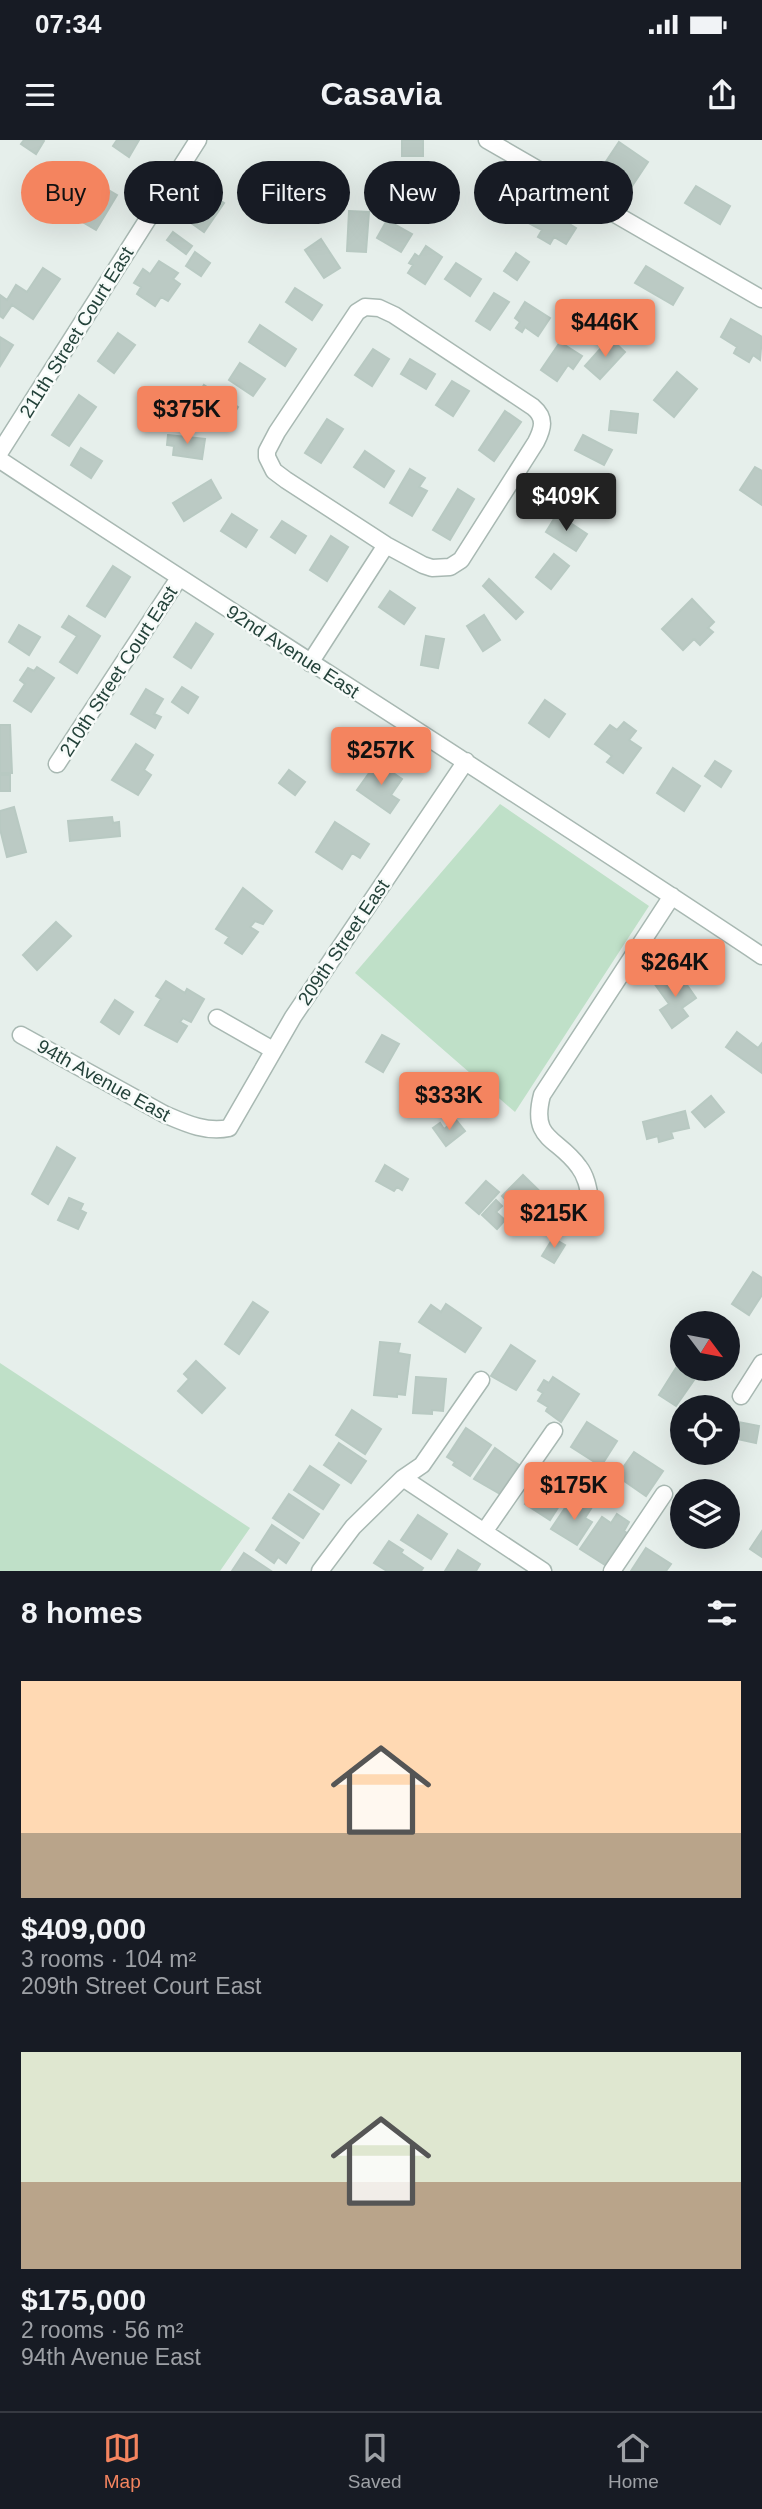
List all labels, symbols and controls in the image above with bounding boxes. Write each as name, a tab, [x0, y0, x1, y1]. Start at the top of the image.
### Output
text: 07:34	[35, 9, 102, 39]
icon: menu	[21, 76, 59, 114]
text: Casavia	[321, 76, 441, 112]
icon: share	[703, 76, 741, 114]
chip: Buy	[21, 161, 110, 224]
chip: Rent	[124, 161, 223, 224]
chip: Filters	[237, 161, 350, 224]
chip: New	[364, 161, 460, 224]
chip: Apartment	[474, 161, 633, 224]
street label: 211th Street Court East	[15, 243, 138, 421]
pin: $446K	[556, 300, 654, 359]
text: $446K	[571, 309, 639, 335]
pin: $375K	[138, 386, 236, 446]
text: $375K	[153, 396, 221, 422]
pin: $409K	[517, 474, 615, 533]
text: $409K	[532, 483, 600, 509]
street label: 210th Street Court East	[56, 582, 182, 760]
street label: 92nd Avenue East	[222, 601, 364, 703]
pin: $257K	[332, 728, 430, 787]
text: $257K	[347, 737, 415, 763]
street label: 209th Street East	[294, 875, 394, 1009]
pin: $264K	[626, 940, 724, 999]
text: $264K	[641, 949, 709, 975]
street label: 94th Avenue East	[34, 1035, 174, 1126]
pin: $333K	[400, 1072, 498, 1132]
text: $333K	[415, 1082, 483, 1108]
pin: $215K	[505, 1190, 603, 1250]
text: $215K	[520, 1200, 588, 1226]
north arrow	[670, 1311, 740, 1381]
map controls	[670, 1311, 740, 1549]
button: locate	[670, 1395, 740, 1465]
pin: $175K	[525, 1462, 623, 1522]
text: $175K	[540, 1472, 608, 1498]
button: layers	[670, 1479, 740, 1549]
icon: filters	[703, 1594, 741, 1632]
text: 8 homes	[21, 1596, 143, 1629]
icon: home	[318, 1727, 444, 1853]
text: $409,000	[21, 1912, 146, 1945]
text: 3 rooms · 104 m²	[21, 1946, 196, 1972]
text: 209th Street Court East	[21, 1973, 261, 1999]
icon: home	[318, 2098, 444, 2224]
text: $175,000	[21, 2283, 146, 2316]
text: 2 rooms · 56 m²	[21, 2317, 183, 2343]
text: 94th Avenue East	[21, 2344, 201, 2370]
tab: Map	[103, 2429, 141, 2493]
tab: Saved	[348, 2429, 402, 2493]
tab: Home	[608, 2429, 659, 2493]

